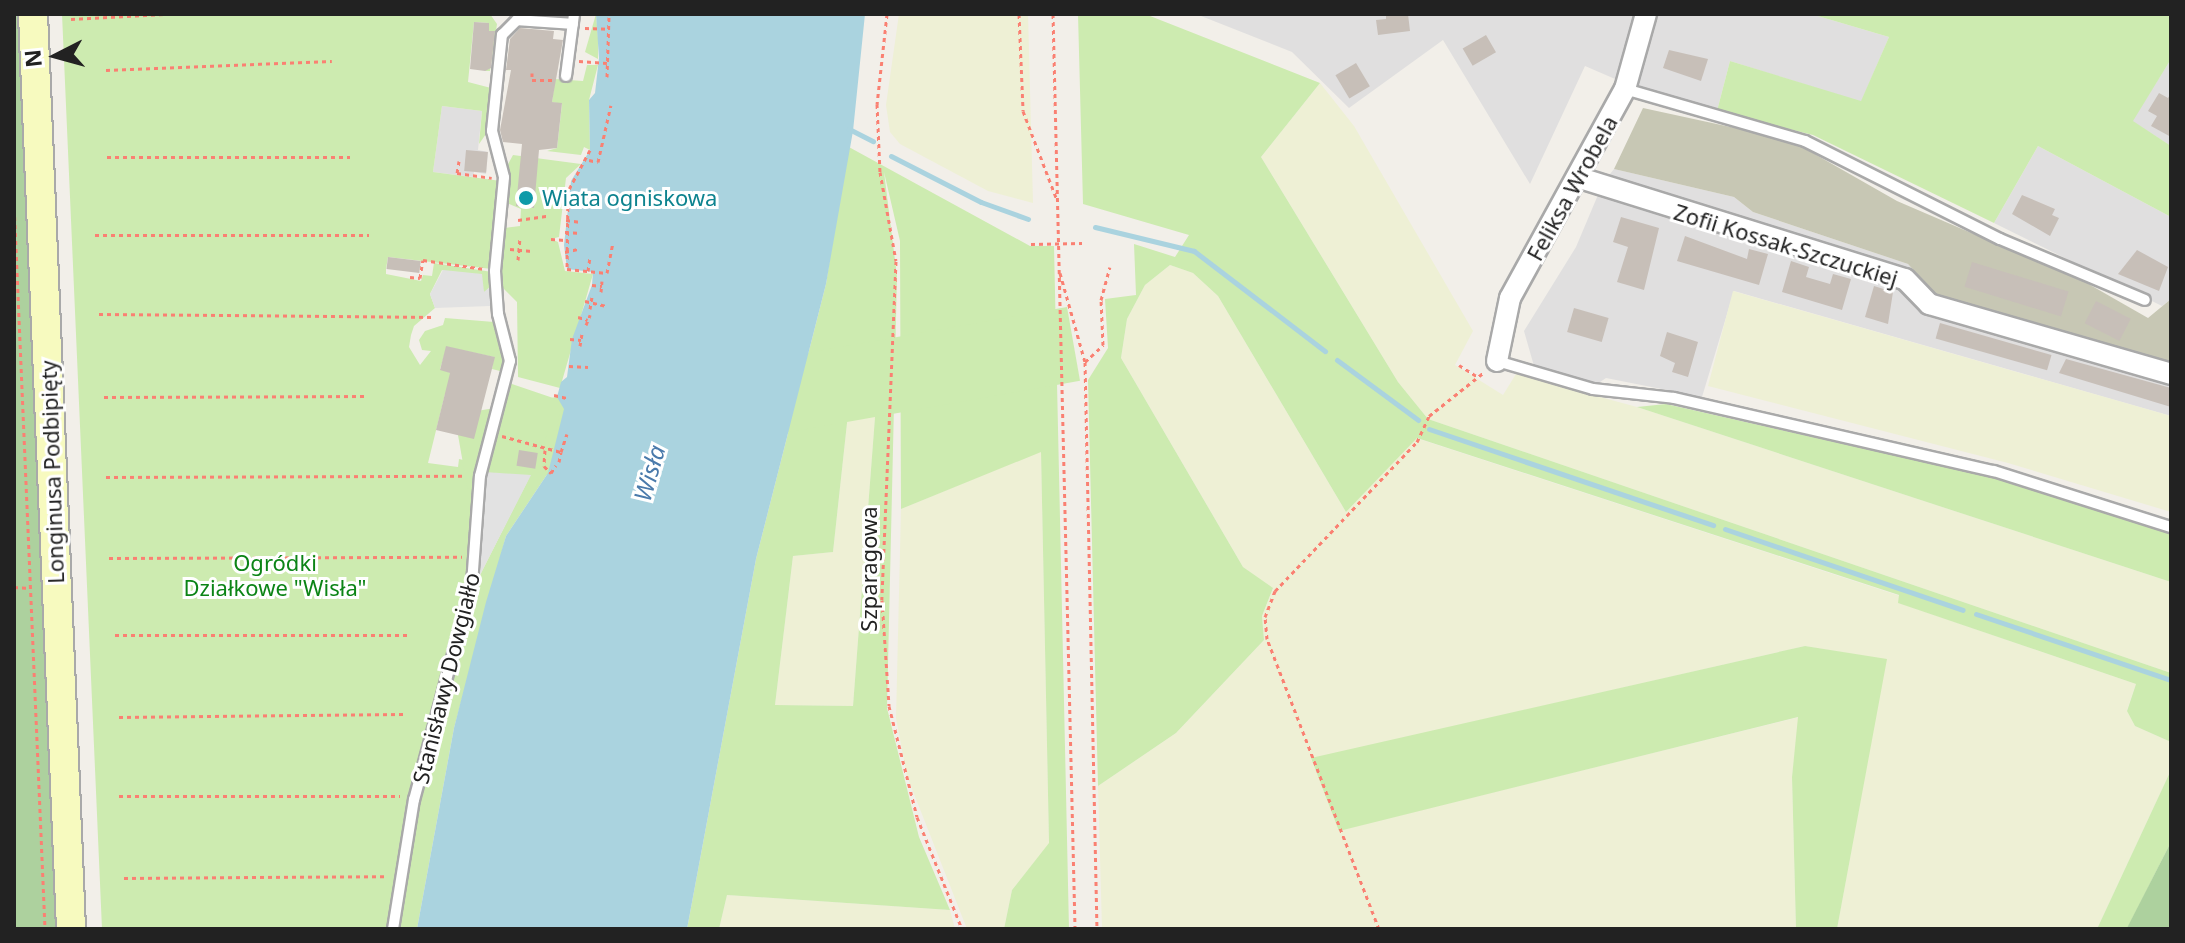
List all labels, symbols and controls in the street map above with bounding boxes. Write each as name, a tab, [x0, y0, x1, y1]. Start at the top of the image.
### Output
north arrow	[16, 16, 96, 96]
text: N	[16, 48, 48, 69]
street label: Feliksa Wrobela	[1521, 111, 1623, 265]
place label: Wiata ogniskowa	[542, 185, 717, 211]
marker: Wiata ogniskowa	[517, 189, 535, 207]
street label: Zofii Kossak-Szczuckiej	[1671, 198, 1901, 292]
street label: Longinusa Podbipięty	[35, 360, 69, 584]
water label: Wisła	[627, 442, 671, 504]
street label: Szparagowa	[856, 506, 882, 632]
park label: Ogródki Działkowe "Wisła"	[184, 549, 366, 600]
street label: Stanisławy Dowgiałło	[407, 570, 485, 786]

